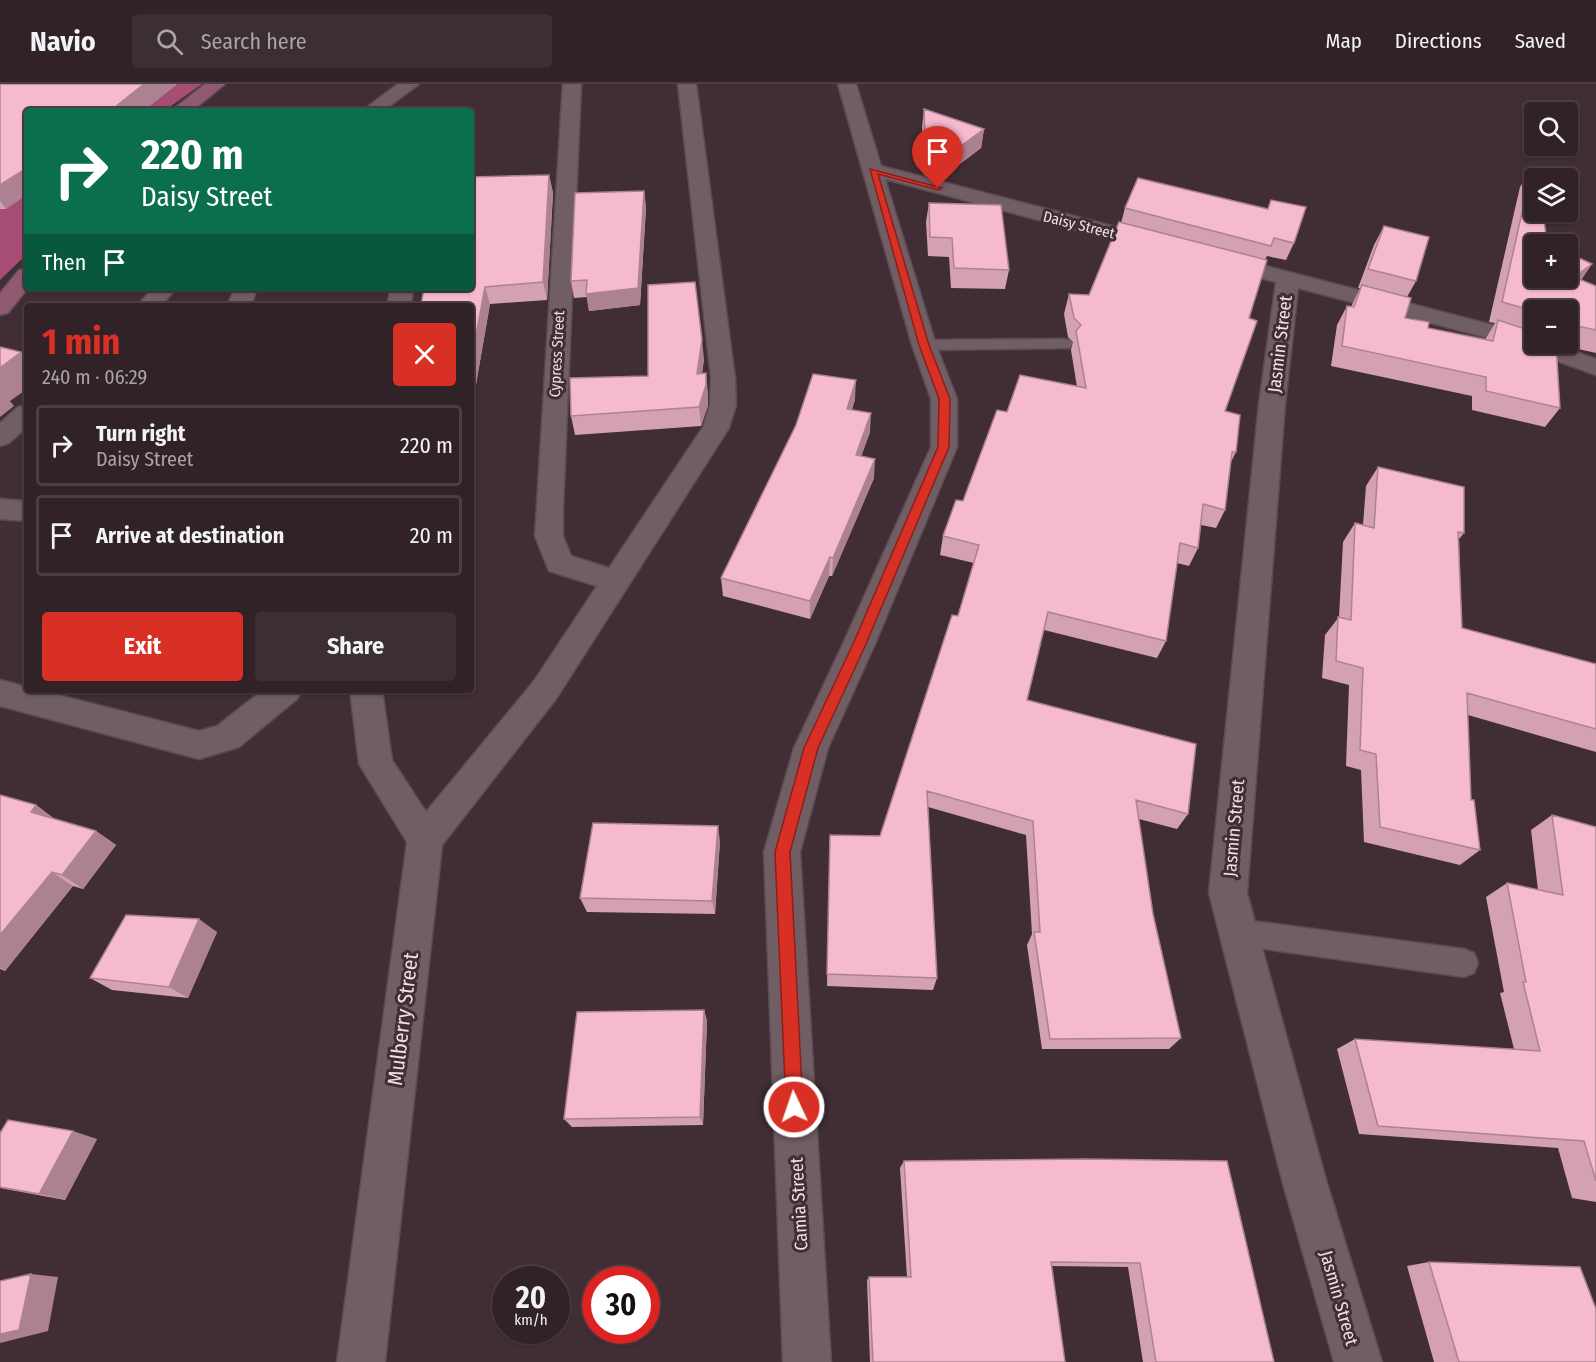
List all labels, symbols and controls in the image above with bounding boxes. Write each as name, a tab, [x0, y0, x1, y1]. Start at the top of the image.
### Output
search box	[132, 14, 552, 68]
text: Navio	[30, 25, 96, 58]
icon: search	[153, 25, 186, 58]
text: Search here	[201, 28, 307, 55]
text: Map	[1325, 28, 1362, 54]
text: Directions	[1395, 28, 1482, 54]
text: Saved	[1515, 28, 1566, 54]
map controls	[1524, 102, 1578, 354]
button: search	[1524, 102, 1578, 156]
pin	[912, 126, 963, 188]
text: 220 m	[141, 130, 244, 180]
icon: right	[42, 132, 120, 210]
icon: arrive	[921, 135, 954, 168]
button: layers	[1524, 168, 1578, 222]
text: Daisy Street	[141, 181, 272, 213]
street label: Daisy Street	[1041, 207, 1117, 243]
button: +	[1524, 234, 1578, 288]
icon: arrive	[98, 246, 131, 279]
text: Then	[42, 249, 86, 276]
street label: Jasmin Street	[1263, 294, 1297, 394]
button: −	[1524, 300, 1578, 354]
street label: Cypress Street	[546, 310, 568, 398]
text: 1 min	[42, 320, 120, 364]
button: close	[393, 323, 456, 386]
text: 240 m · 06:29	[42, 365, 147, 389]
text: Turn right	[96, 420, 185, 447]
icon: right	[45, 429, 78, 462]
text: 220 m	[400, 432, 453, 459]
text: Daisy Street	[96, 447, 193, 471]
icon: arrive	[45, 519, 78, 552]
text: Arrive at destination	[96, 522, 284, 549]
text: 20 m	[410, 522, 453, 549]
button: Exit	[42, 612, 243, 681]
button: Share	[255, 612, 456, 681]
street label: Jasmin Street	[1219, 778, 1249, 878]
street label: Mulberry Street	[382, 951, 424, 1087]
position arrow	[762, 1075, 826, 1139]
street label: Camia Street	[786, 1157, 812, 1251]
street label: Jasmin Street	[1315, 1248, 1363, 1348]
speed limit sign: 30	[582, 1266, 660, 1344]
text: 20	[516, 1280, 546, 1316]
text: km/h	[514, 1311, 548, 1329]

